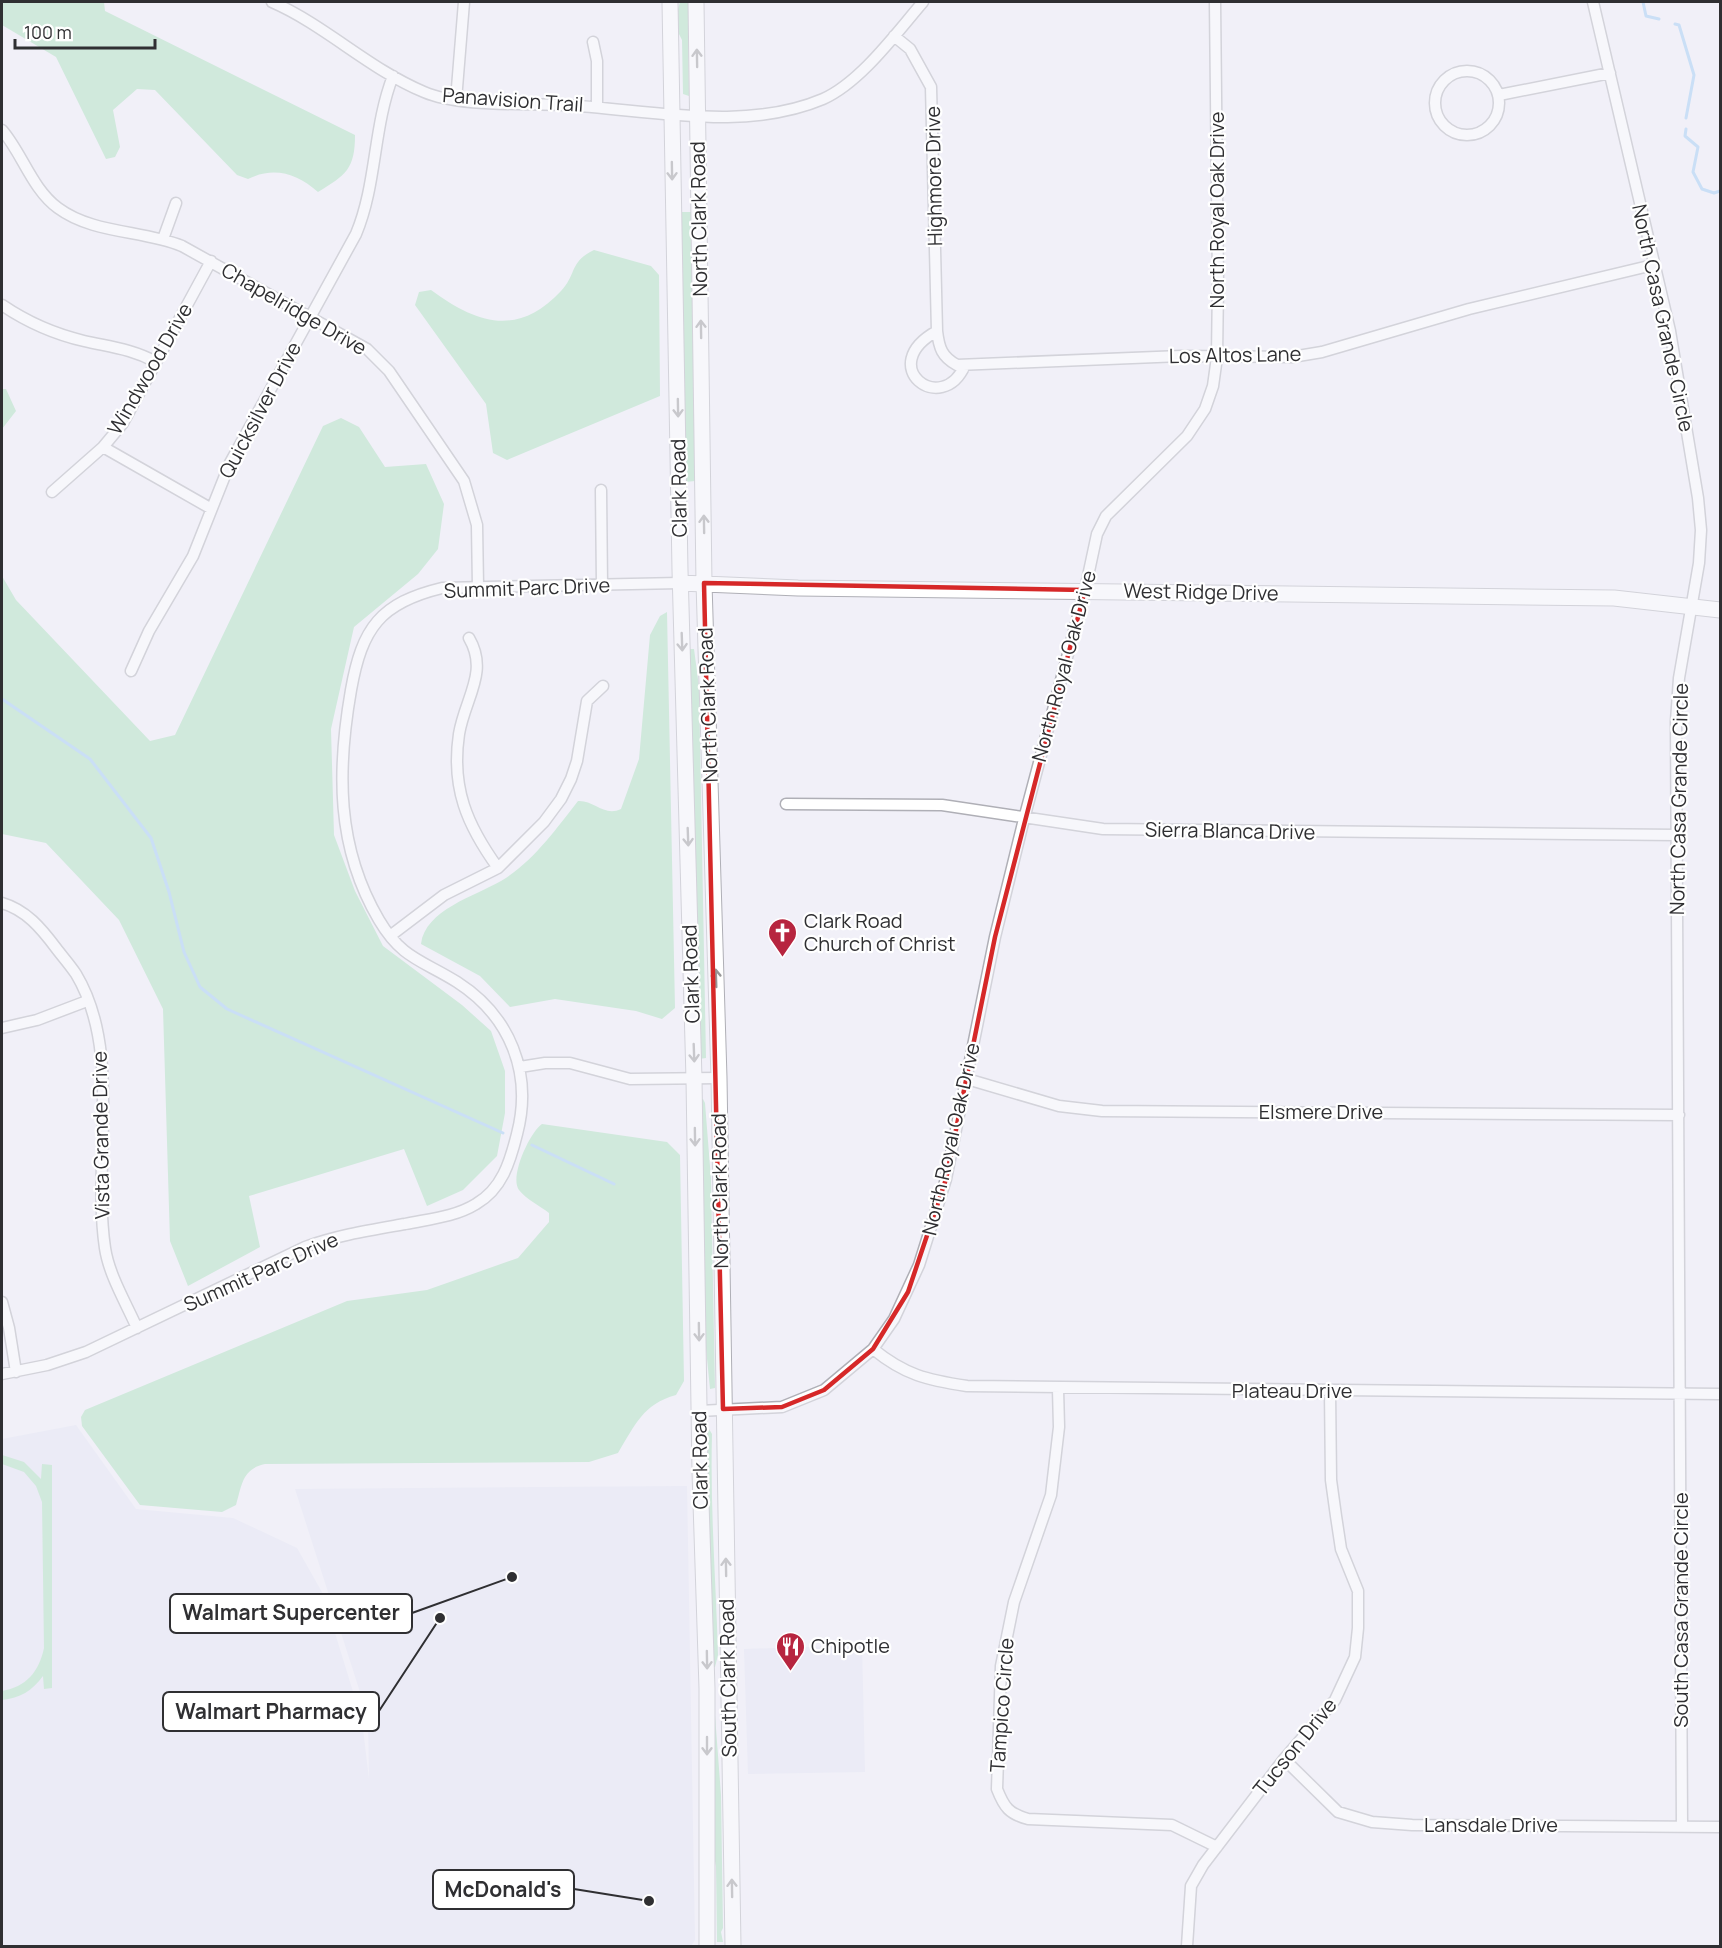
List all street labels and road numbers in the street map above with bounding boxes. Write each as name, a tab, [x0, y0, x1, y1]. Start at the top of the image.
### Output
street label: Panavision Trail	[442, 81, 584, 118]
street label: Highmore Drive	[919, 106, 948, 246]
street label: North Royal Oak Drive	[1203, 112, 1230, 308]
street label: North Clark Road	[684, 141, 713, 297]
street label: North Casa Grande Circle	[1626, 202, 1701, 434]
street label: Chapelridge Drive	[217, 256, 372, 361]
street label: Windwood Drive	[101, 298, 198, 440]
street label: Quicksilver Drive	[212, 337, 307, 483]
street label: Los Altos Lane	[1169, 340, 1301, 369]
street label: Clark Road	[664, 438, 693, 538]
street label: North Royal Oak Drive	[1025, 567, 1102, 764]
street label: Summit Parc Drive	[443, 571, 611, 604]
street label: West Ridge Drive	[1123, 577, 1279, 606]
street label: North Clark Road	[691, 627, 724, 783]
street label: North Casa Grande Circle	[1663, 683, 1694, 915]
street label: Sierra Blanca Drive	[1145, 816, 1316, 845]
street label: Clark Road	[675, 924, 706, 1024]
street label: North Royal Oak Drive	[915, 1040, 986, 1238]
street label: Vista Grande Drive	[86, 1051, 115, 1219]
street label: Elsmere Drive	[1259, 1098, 1383, 1125]
street label: North Clark Road	[705, 1113, 734, 1269]
street label: Summit Parc Drive	[179, 1225, 342, 1318]
street label: Plateau Drive	[1232, 1377, 1352, 1404]
street label: Clark Road	[685, 1410, 714, 1510]
street label: South Casa Grande Circle	[1667, 1492, 1694, 1728]
street label: South Clark Road	[713, 1599, 742, 1758]
street label: Tampico Circle	[983, 1637, 1020, 1773]
street label: Tucson Drive	[1247, 1692, 1343, 1801]
street label: Lansdale Drive	[1424, 1811, 1558, 1838]

